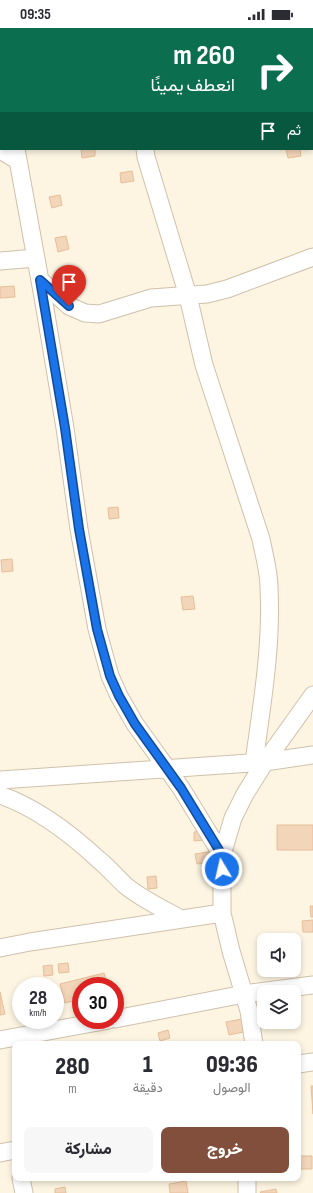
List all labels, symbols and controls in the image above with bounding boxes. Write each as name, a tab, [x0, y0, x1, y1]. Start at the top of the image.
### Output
text: 09:35	[20, 5, 51, 24]
text: 260 m	[173, 39, 235, 72]
icon: right	[249, 44, 301, 96]
text: انعطف يمينًا	[150, 75, 235, 96]
icon: arrive	[257, 120, 279, 142]
text: ثم	[287, 121, 301, 140]
pin	[52, 265, 86, 306]
icon: arrive	[58, 271, 80, 293]
position arrow	[201, 848, 243, 890]
map controls	[257, 933, 301, 1029]
button: sound	[257, 933, 301, 977]
speed limit sign: 30	[72, 977, 124, 1029]
button: layers	[257, 985, 301, 1029]
text: 28	[29, 986, 47, 1010]
text: km/h	[29, 1007, 47, 1019]
text: 1	[143, 1050, 153, 1079]
text: 09:36	[206, 1050, 258, 1079]
text: 280	[55, 1052, 89, 1081]
text: دقيقة	[133, 1080, 163, 1096]
text: الوصول	[213, 1080, 251, 1096]
text: m	[68, 1081, 77, 1097]
button: مشاركة	[24, 1127, 153, 1173]
button: خروج	[161, 1127, 289, 1173]

